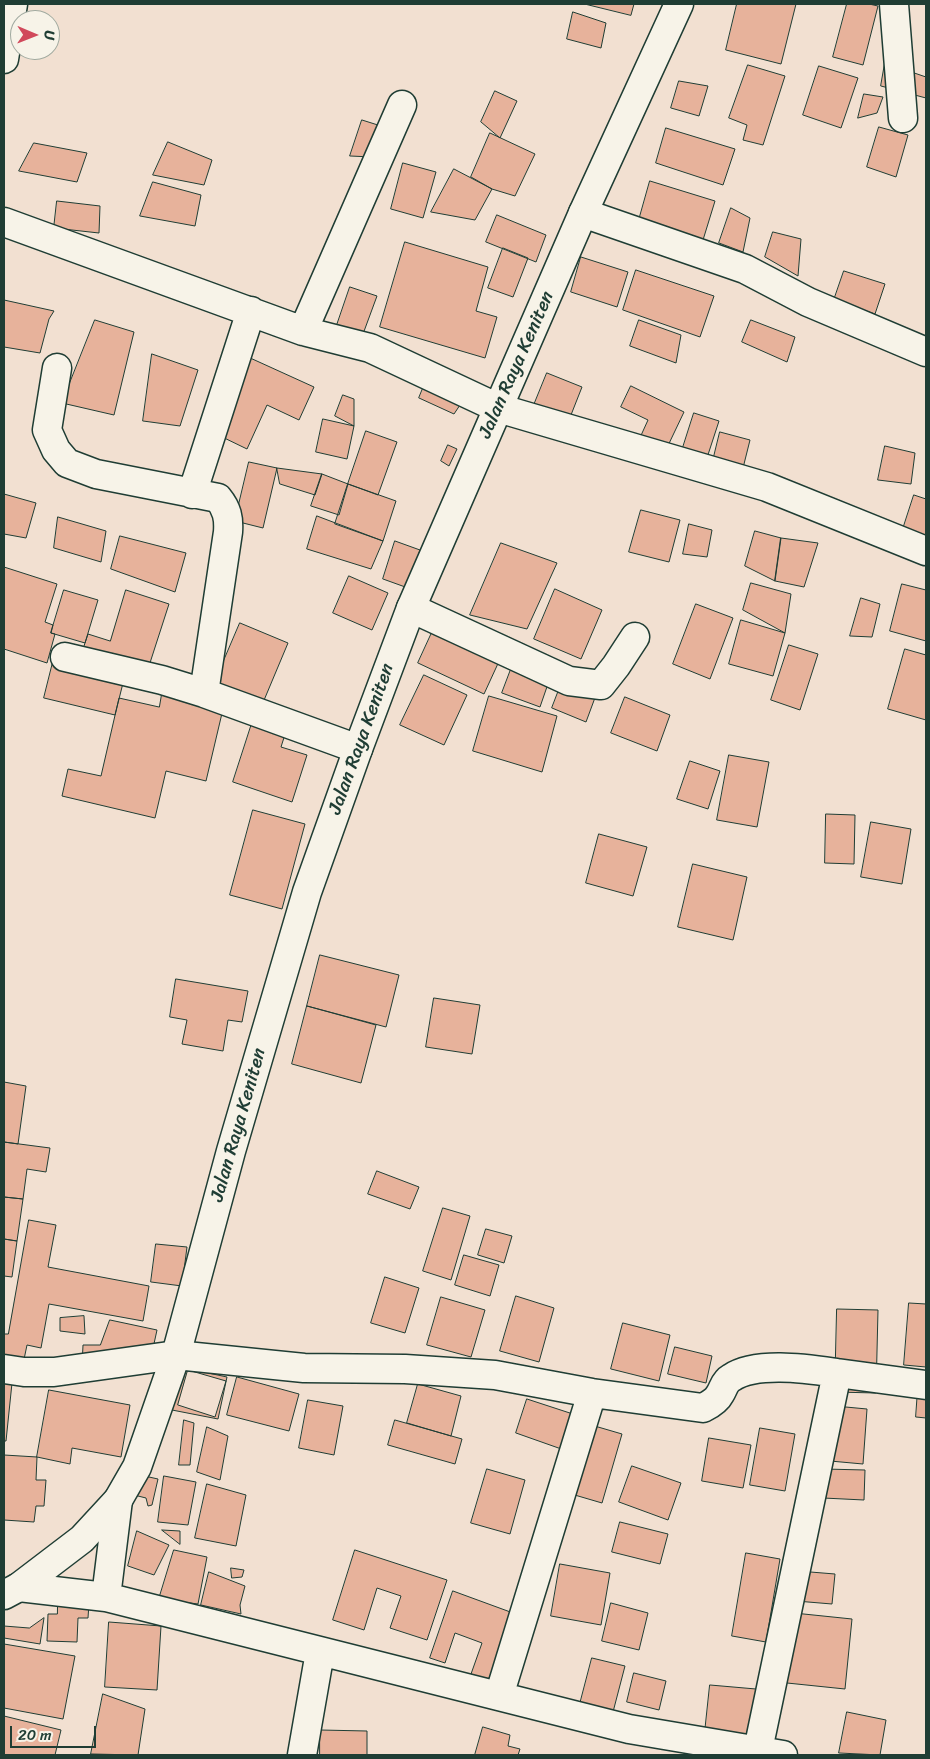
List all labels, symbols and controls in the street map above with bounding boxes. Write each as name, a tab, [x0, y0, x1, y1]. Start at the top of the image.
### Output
north arrow	[10, 10, 60, 60]
text: U	[37, 30, 62, 40]
street label: Jalan Raya Keniten	[474, 288, 560, 442]
street label: Jalan Raya Keniten	[324, 661, 400, 817]
street label: Jalan Raya Keniten	[206, 1046, 272, 1204]
scale bar	[12, 1716, 99, 1748]
text: 20 m	[18, 1722, 52, 1748]

